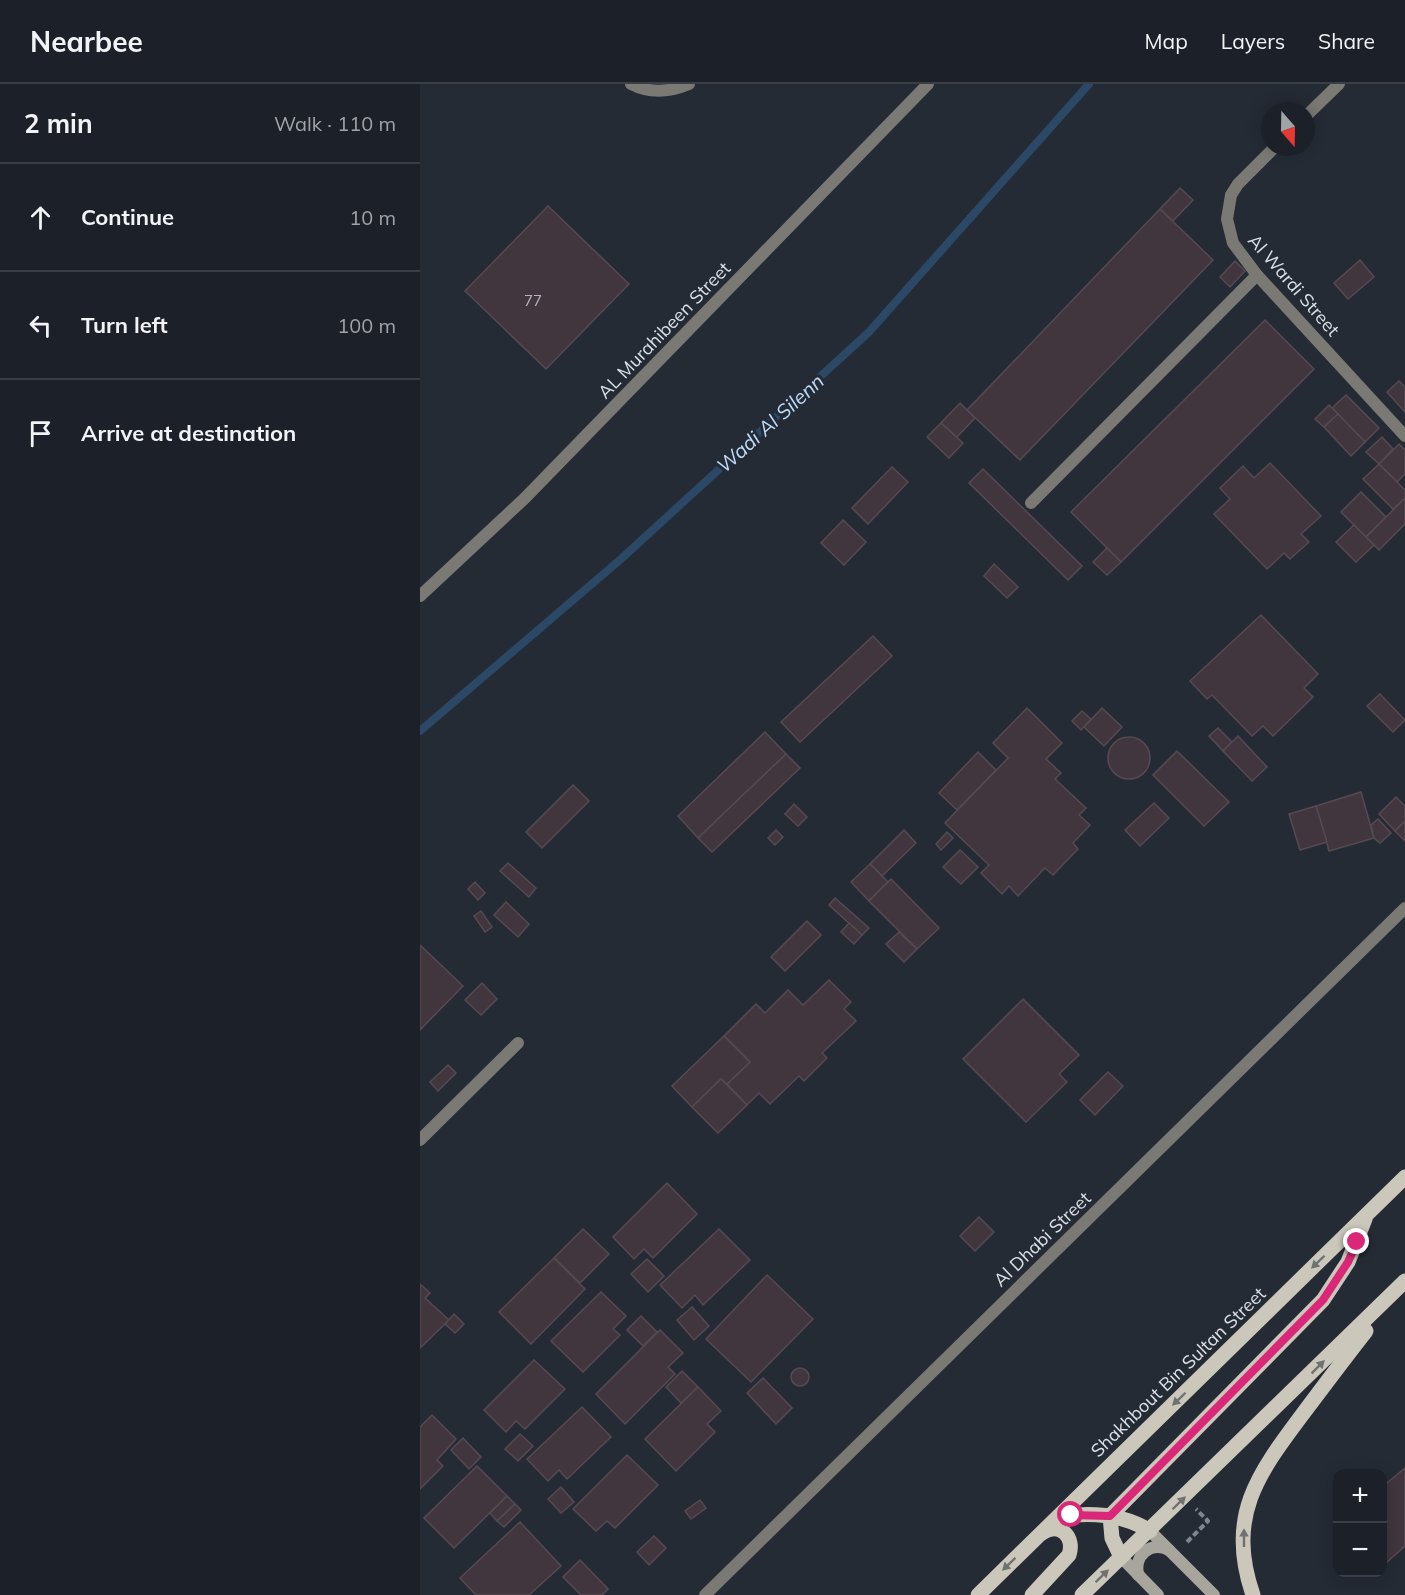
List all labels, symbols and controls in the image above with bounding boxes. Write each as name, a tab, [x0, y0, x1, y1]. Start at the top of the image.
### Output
text: Nearbee	[30, 24, 143, 59]
text: Map	[1145, 28, 1188, 54]
text: Layers	[1221, 28, 1285, 54]
text: Share	[1318, 28, 1375, 54]
north arrow	[1261, 102, 1315, 156]
text: 2 min	[24, 107, 93, 140]
text: Walk · 110 m	[274, 111, 396, 136]
icon: ahead	[24, 201, 57, 234]
text: Continue	[81, 203, 174, 231]
text: 10 m	[349, 205, 396, 230]
street label: Al Wardi Street	[1243, 229, 1345, 341]
street label: AL Murahibeen Street	[593, 257, 735, 403]
house number: 77	[524, 291, 542, 310]
icon: left	[24, 309, 57, 342]
text: Turn left	[81, 311, 168, 339]
text: 100 m	[337, 313, 396, 338]
water label: Wadi Al Silenn	[711, 368, 829, 478]
icon: arrive	[24, 417, 57, 450]
text: Arrive at destination	[81, 419, 296, 447]
street label: Al Dhabi Street	[988, 1187, 1096, 1291]
route end	[1343, 1228, 1369, 1254]
one-way arrow	[1312, 1255, 1326, 1269]
street label: Shakhbout Bin Sultan Street	[1086, 1282, 1270, 1462]
one-way arrow	[1311, 1360, 1325, 1374]
one-way arrow	[1172, 1391, 1186, 1405]
map controls	[1333, 1469, 1387, 1577]
button: +	[1333, 1469, 1387, 1523]
one-way arrow	[1172, 1496, 1187, 1510]
route start	[1057, 1501, 1083, 1527]
button: −	[1333, 1523, 1387, 1577]
one-way arrow	[1239, 1528, 1249, 1547]
one-way arrow	[1002, 1557, 1017, 1571]
one-way arrow	[1094, 1569, 1109, 1583]

